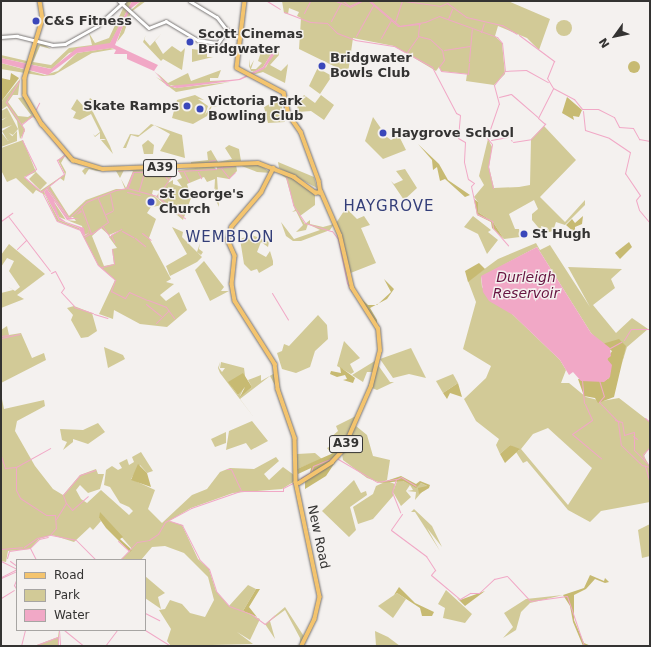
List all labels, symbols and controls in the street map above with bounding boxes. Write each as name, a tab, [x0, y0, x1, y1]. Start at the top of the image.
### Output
place label: C&S Fitness	[44, 13, 132, 29]
marker: C&S Fitness	[31, 16, 41, 26]
north arrow	[595, 16, 635, 56]
place label: Scott Cinemas Bridgwater	[198, 27, 303, 58]
text: N	[597, 35, 612, 50]
marker: Scott Cinemas Bridgwater	[185, 37, 195, 47]
place label: Bridgwater Bowls Club	[330, 51, 412, 82]
marker: Bridgwater Bowls Club	[317, 61, 327, 71]
place label: Victoria Park Bowling Club	[208, 94, 303, 125]
place label: Skate Ramps	[83, 98, 179, 114]
marker: Skate Ramps	[182, 101, 192, 111]
marker: Victoria Park Bowling Club	[195, 104, 205, 114]
place label: Haygrove School	[391, 125, 514, 141]
marker: Haygrove School	[378, 128, 388, 138]
road number: A39	[143, 158, 177, 178]
place label: St George's Church	[159, 187, 244, 218]
marker: St George's Church	[146, 197, 156, 207]
district label: HAYGROVE	[344, 198, 434, 216]
place label: St Hugh	[532, 226, 591, 242]
district label: WEMBDON	[185, 229, 275, 247]
marker: St Hugh	[519, 229, 529, 239]
water label: Durleigh Reservoir	[493, 269, 559, 302]
road number: A39	[329, 434, 363, 454]
street label: New Road	[304, 504, 332, 570]
legend	[16, 559, 146, 631]
text: Road	[54, 568, 84, 582]
text: Park	[54, 588, 80, 602]
text: Water	[54, 608, 89, 622]

